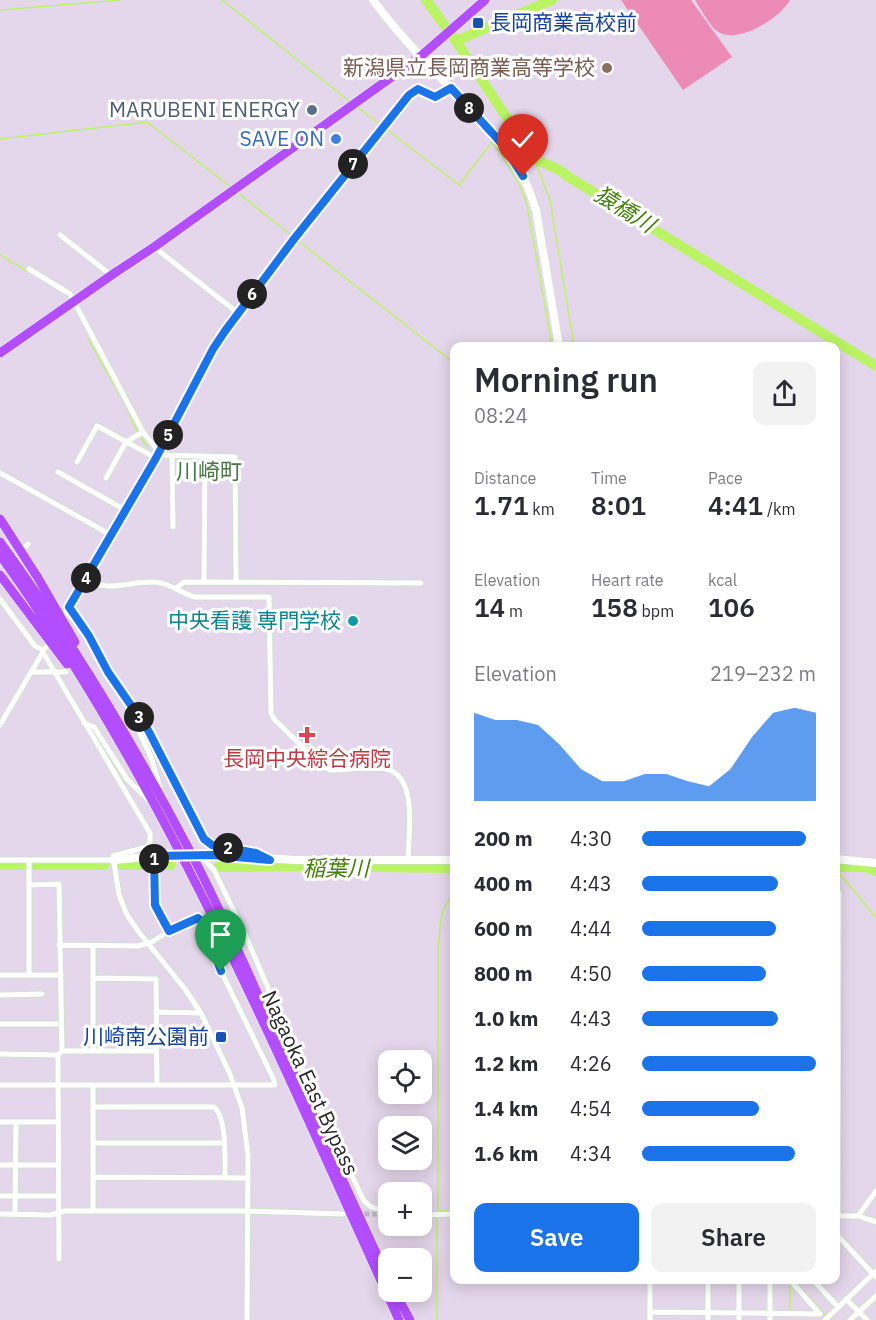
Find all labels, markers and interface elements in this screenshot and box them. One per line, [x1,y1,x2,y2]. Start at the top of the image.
place label: 長岡商業高校前 [490,8,637,36]
marker: 長岡商業高校前 [471,16,485,30]
place label: 新潟県立長岡商業高等学校 [343,53,595,81]
marker: 新潟県立長岡商業高等学校 [600,61,614,75]
pin: 8 [454,93,484,123]
place label: MARUBENI ENERGY [109,95,301,123]
text: 8 [464,98,474,118]
marker: MARUBENI ENERGY [305,103,319,117]
pin [497,114,548,176]
icon: check [506,123,539,156]
place label: SAVE ON [239,124,324,152]
marker: SAVE ON [329,132,343,146]
pin: 7 [338,149,368,179]
text: 7 [348,154,358,174]
water label: 猿橋川 [590,179,663,239]
pin: 6 [237,279,267,309]
text: 6 [247,284,257,304]
text: Morning run [474,358,658,401]
button: share [753,362,816,425]
text: 08:24 [474,402,528,429]
pin: 5 [153,420,183,450]
text: 5 [163,425,173,445]
district label: 川崎町 [176,456,242,485]
text: Distance [474,468,536,488]
text: Time [591,468,627,488]
text: Pace [708,468,743,488]
text: 1.71 [474,488,529,522]
text: 8:01 [591,488,646,522]
text: 4:41 [708,488,763,522]
text: km [529,499,555,519]
text: /km [763,499,795,519]
pin: 4 [71,563,101,593]
text: 4 [81,568,91,588]
text: Elevation [474,570,540,590]
text: Heart rate [591,570,664,590]
text: kcal [708,570,737,590]
text: 14 [474,590,505,624]
text: 158 [591,590,638,624]
text: 106 [708,590,755,624]
text: m [505,601,523,621]
text: bpm [638,601,674,621]
place label: 中央看護 専門学校 [168,606,341,634]
marker: 中央看護 専門学校 [346,614,360,628]
text: Elevation [474,660,557,687]
text: 219–232 m [710,660,816,687]
pin: 3 [124,702,154,732]
text: 3 [134,707,144,727]
marker: 長岡中央綜合病院 [298,726,316,744]
place label: 長岡中央綜合病院 [223,744,391,772]
text: 200 m [474,825,533,852]
text: 4:30 [570,825,612,852]
pin: 2 [213,833,243,863]
text: 2 [223,838,233,858]
pin: 1 [139,844,169,874]
text: 1 [149,849,159,869]
water label: 稲葉川 [303,853,371,882]
text: 400 m [474,870,533,897]
text: 4:43 [570,870,612,897]
pin [195,909,246,971]
text: 600 m [474,915,533,942]
text: 4:44 [570,915,612,942]
icon: arrive [204,918,237,951]
text: 800 m [474,960,533,987]
text: 4:50 [570,960,612,987]
street label: Nagaoka East Bypass [256,986,366,1179]
text: 1.0 km [474,1005,538,1032]
text: 4:43 [570,1005,612,1032]
place label: 川崎南公園前 [83,1022,209,1050]
marker: 川崎南公園前 [214,1030,228,1044]
map controls [378,1050,432,1302]
button: locate [378,1050,432,1104]
text: 1.2 km [474,1050,538,1077]
text: 4:26 [570,1050,612,1077]
text: 1.4 km [474,1095,538,1122]
text: 4:54 [570,1095,612,1122]
button: layers [378,1116,432,1170]
text: 1.6 km [474,1140,538,1167]
text: 4:34 [570,1140,612,1167]
button: + [378,1182,432,1236]
button: Save [474,1203,639,1272]
button: Share [651,1203,816,1272]
button: − [378,1248,432,1302]

